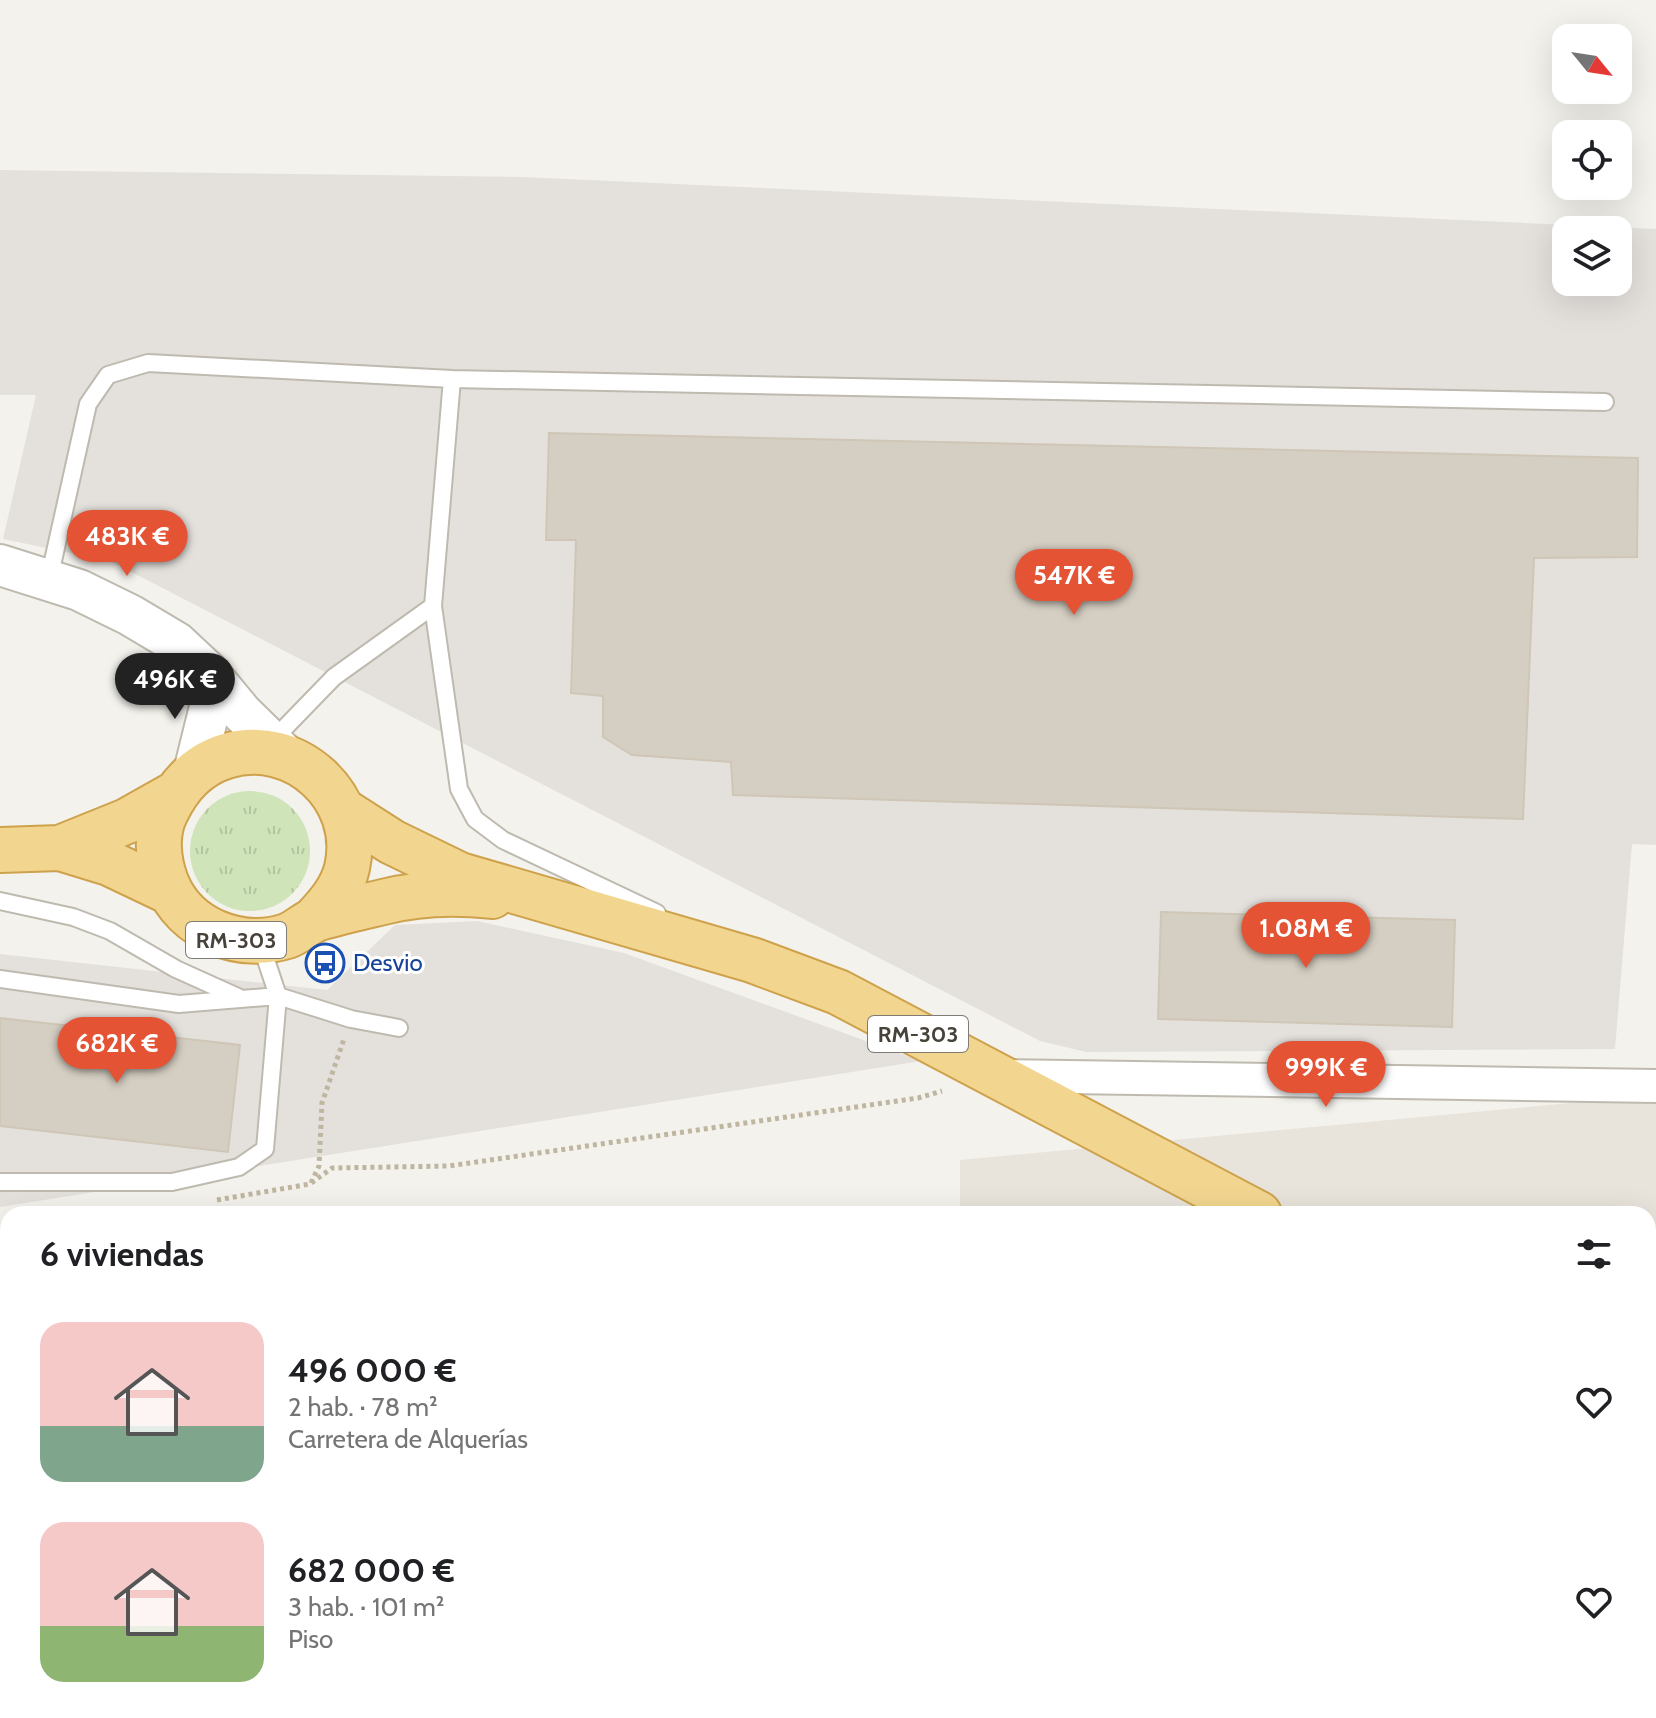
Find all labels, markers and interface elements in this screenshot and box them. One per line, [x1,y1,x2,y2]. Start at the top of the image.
north arrow [1552,24,1632,104]
map controls [1552,24,1632,296]
button: locate [1552,120,1632,200]
button: layers [1552,216,1632,296]
pin: 483K € [62,510,192,578]
text: 483K € [85,520,169,552]
pin: 547K € [1009,549,1139,617]
text: 547K € [1033,559,1115,591]
pin: 496K € [110,653,240,721]
text: 496K € [133,663,217,695]
pin: 1.08M € [1232,902,1380,970]
text: 1.08M € [1259,912,1353,944]
road number: RM-303 [186,922,286,958]
bus stop icon: Desvio [304,942,346,984]
place label: Desvio [353,948,423,977]
road number: RM-303 [868,1016,968,1052]
pin: 682K € [52,1017,182,1085]
text: 682K € [76,1027,158,1059]
pin: 999K € [1261,1041,1391,1109]
text: 999K € [1285,1051,1367,1083]
icon: filters [1572,1232,1616,1276]
text: 6 viviendas [40,1233,204,1275]
text: 496 000 € [288,1349,456,1391]
icon: home [104,1354,200,1450]
icon: heart [1572,1380,1616,1424]
text: 2 hab. · 78 m² [288,1391,438,1423]
text: Carretera de Alquerías [288,1423,528,1455]
text: 682 000 € [288,1549,455,1591]
icon: home [104,1554,200,1650]
icon: heart [1572,1580,1616,1624]
text: 3 hab. · 101 m² [288,1591,444,1623]
text: Piso [288,1623,333,1655]

